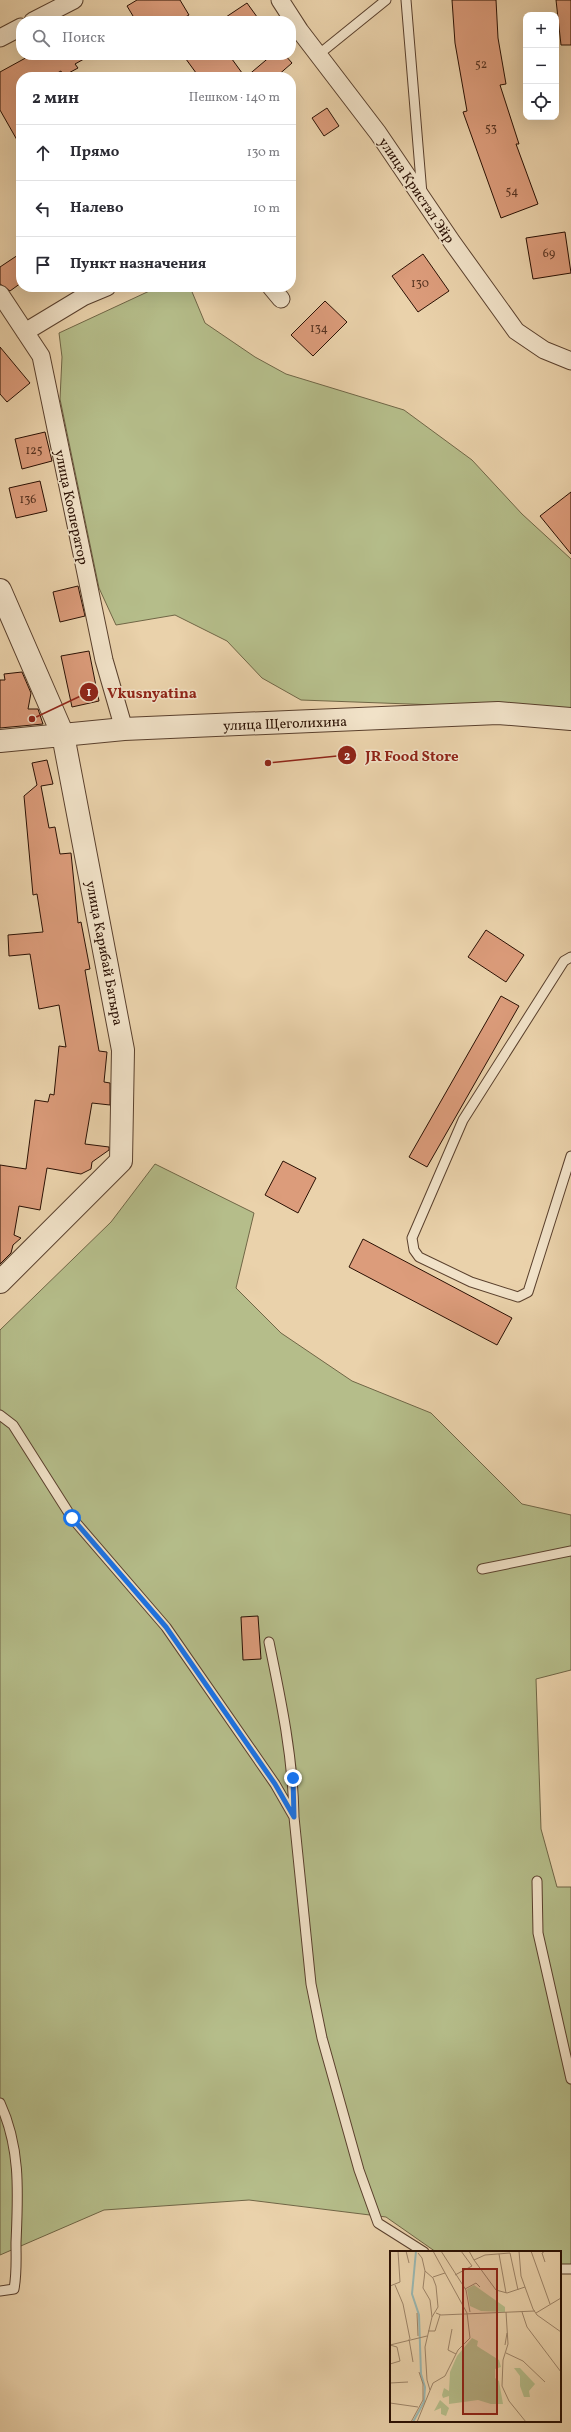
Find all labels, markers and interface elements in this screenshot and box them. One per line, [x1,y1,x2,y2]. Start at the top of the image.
map controls [523,12,559,120]
button: + [523,12,559,48]
search box [16,16,296,60]
icon: search [30,27,52,49]
text: Поиск [62,28,105,49]
button: − [523,48,559,84]
house number: 52 [475,57,487,73]
button: locate [523,84,559,120]
text: 2 мин [32,87,79,110]
text: Пешком · 140 m [189,89,280,107]
house number: 53 [485,121,497,137]
street label: улица Кристал Эйр [373,134,458,247]
icon: ahead [32,142,54,164]
text: Прямо [70,142,119,163]
text: 130 m [247,144,280,162]
house number: 54 [506,184,518,200]
icon: left [32,198,54,220]
text: Налево [70,198,124,219]
text: 10 m [253,200,280,218]
house number: 69 [543,246,555,262]
icon: arrive [32,254,54,276]
text: Пункт назначения [70,254,206,275]
house number: 130 [411,276,429,292]
house number: 134 [310,321,328,337]
house number: 125 [26,443,43,459]
street label: улица Кооператор [49,448,92,567]
house number: 136 [20,492,36,508]
callout: Vkusnyatina [79,679,205,706]
text: Vkusnyatina [107,684,197,705]
text: 1 [87,685,92,701]
street label: улица Щеголихина [223,713,347,736]
callout: JR Food Store [337,742,466,769]
text: JR Food Store [364,747,459,768]
text: 2 [344,749,350,765]
street label: улица Карибай Батыра [80,879,127,1027]
route start [63,1509,81,1527]
route end [284,1769,302,1787]
inset map [390,2251,561,2422]

